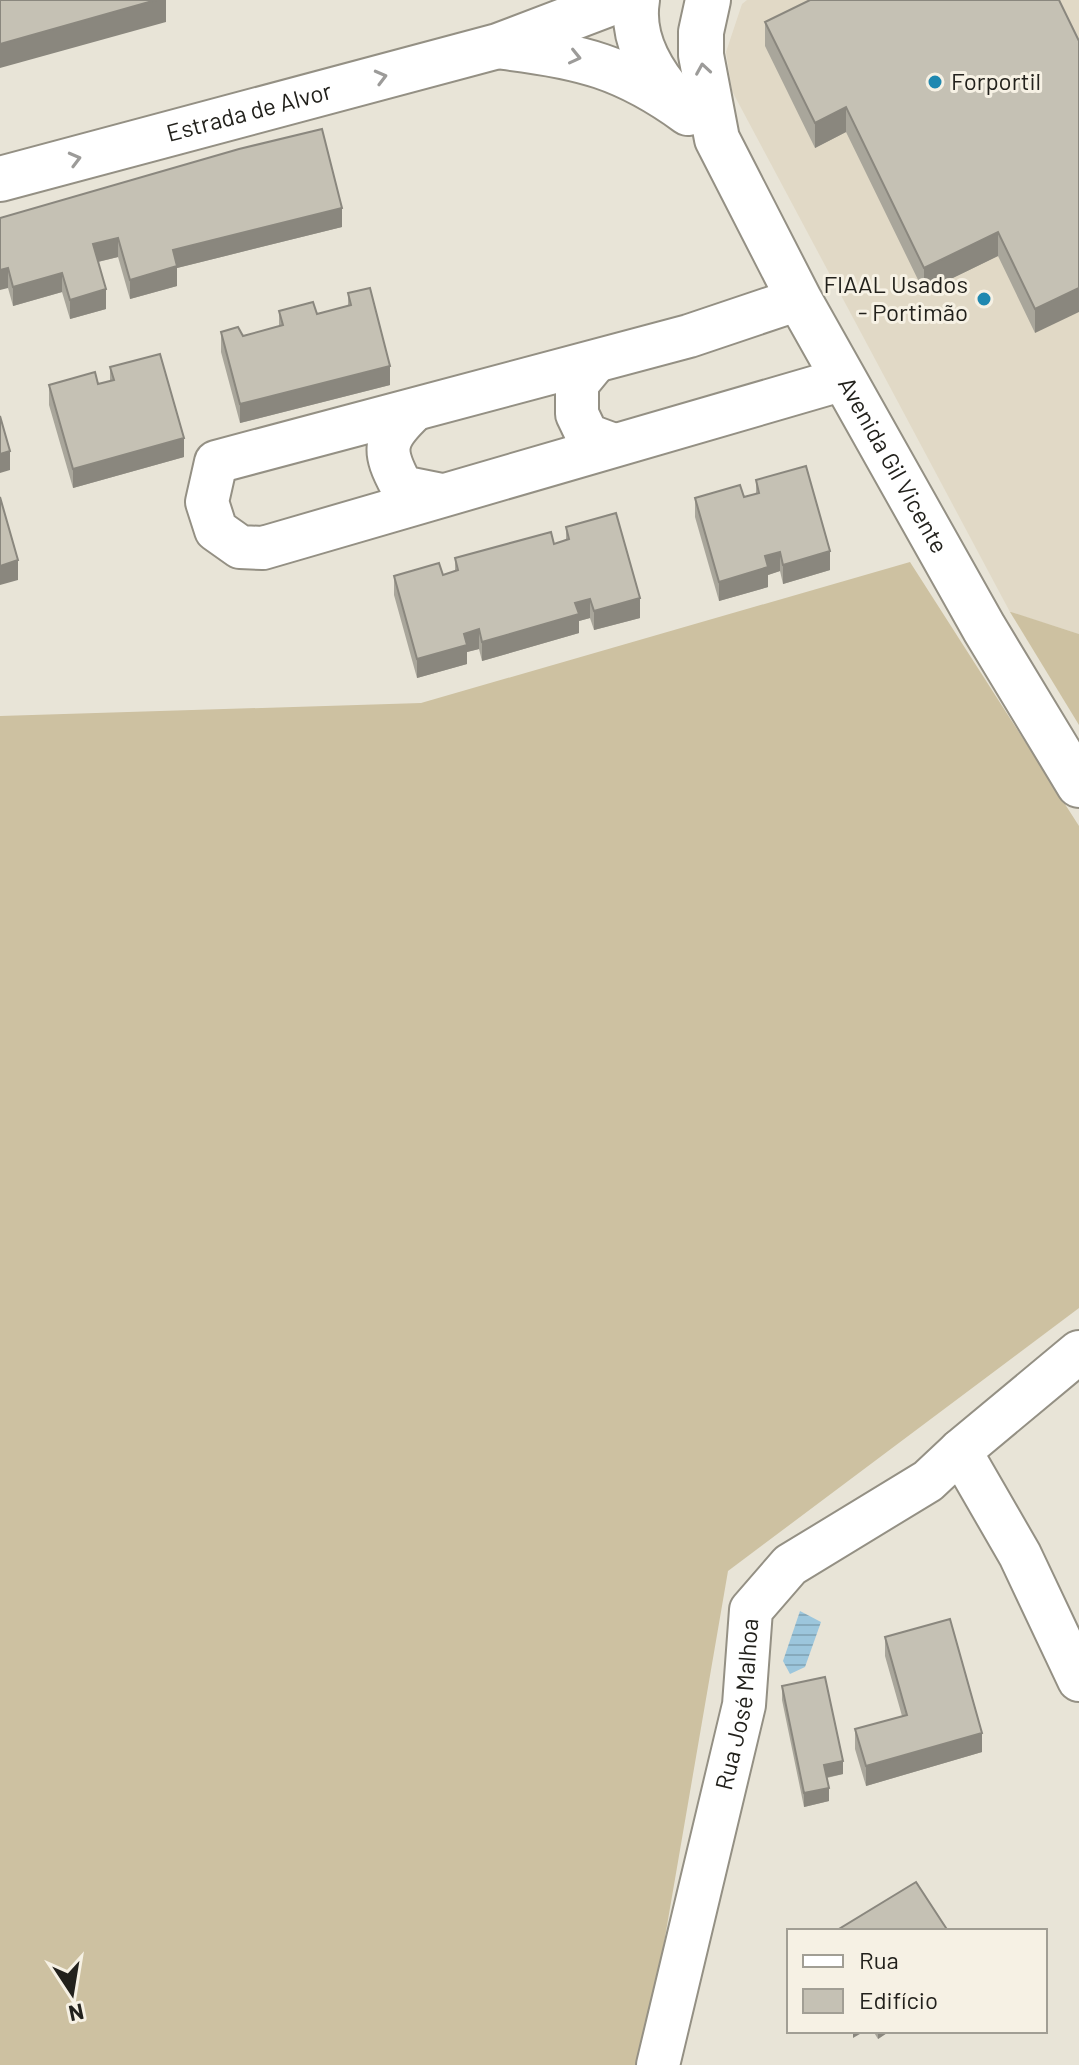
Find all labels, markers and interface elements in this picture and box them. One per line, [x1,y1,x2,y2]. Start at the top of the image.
one-way arrow [567,48,581,65]
one-way arrow [696,63,713,76]
place label: Forportil [951,66,1041,95]
one-way arrow [373,70,387,86]
marker: Forportil [926,73,944,91]
street label: Estrada de Alvor [163,75,335,147]
one-way arrow [68,151,82,168]
place label: FIAAL Usados - Portimão [823,269,968,326]
marker: FIAAL Usados - Portimão [975,290,993,308]
street label: Avenida Gil Vicente [833,371,955,558]
street label: Rua José Malhoa [708,1617,763,1793]
legend [787,1929,1047,2033]
text: Rua [859,1945,899,1974]
north arrow [32,1953,112,2033]
text: Edifício [859,1985,938,2014]
text: N [67,1999,86,2028]

